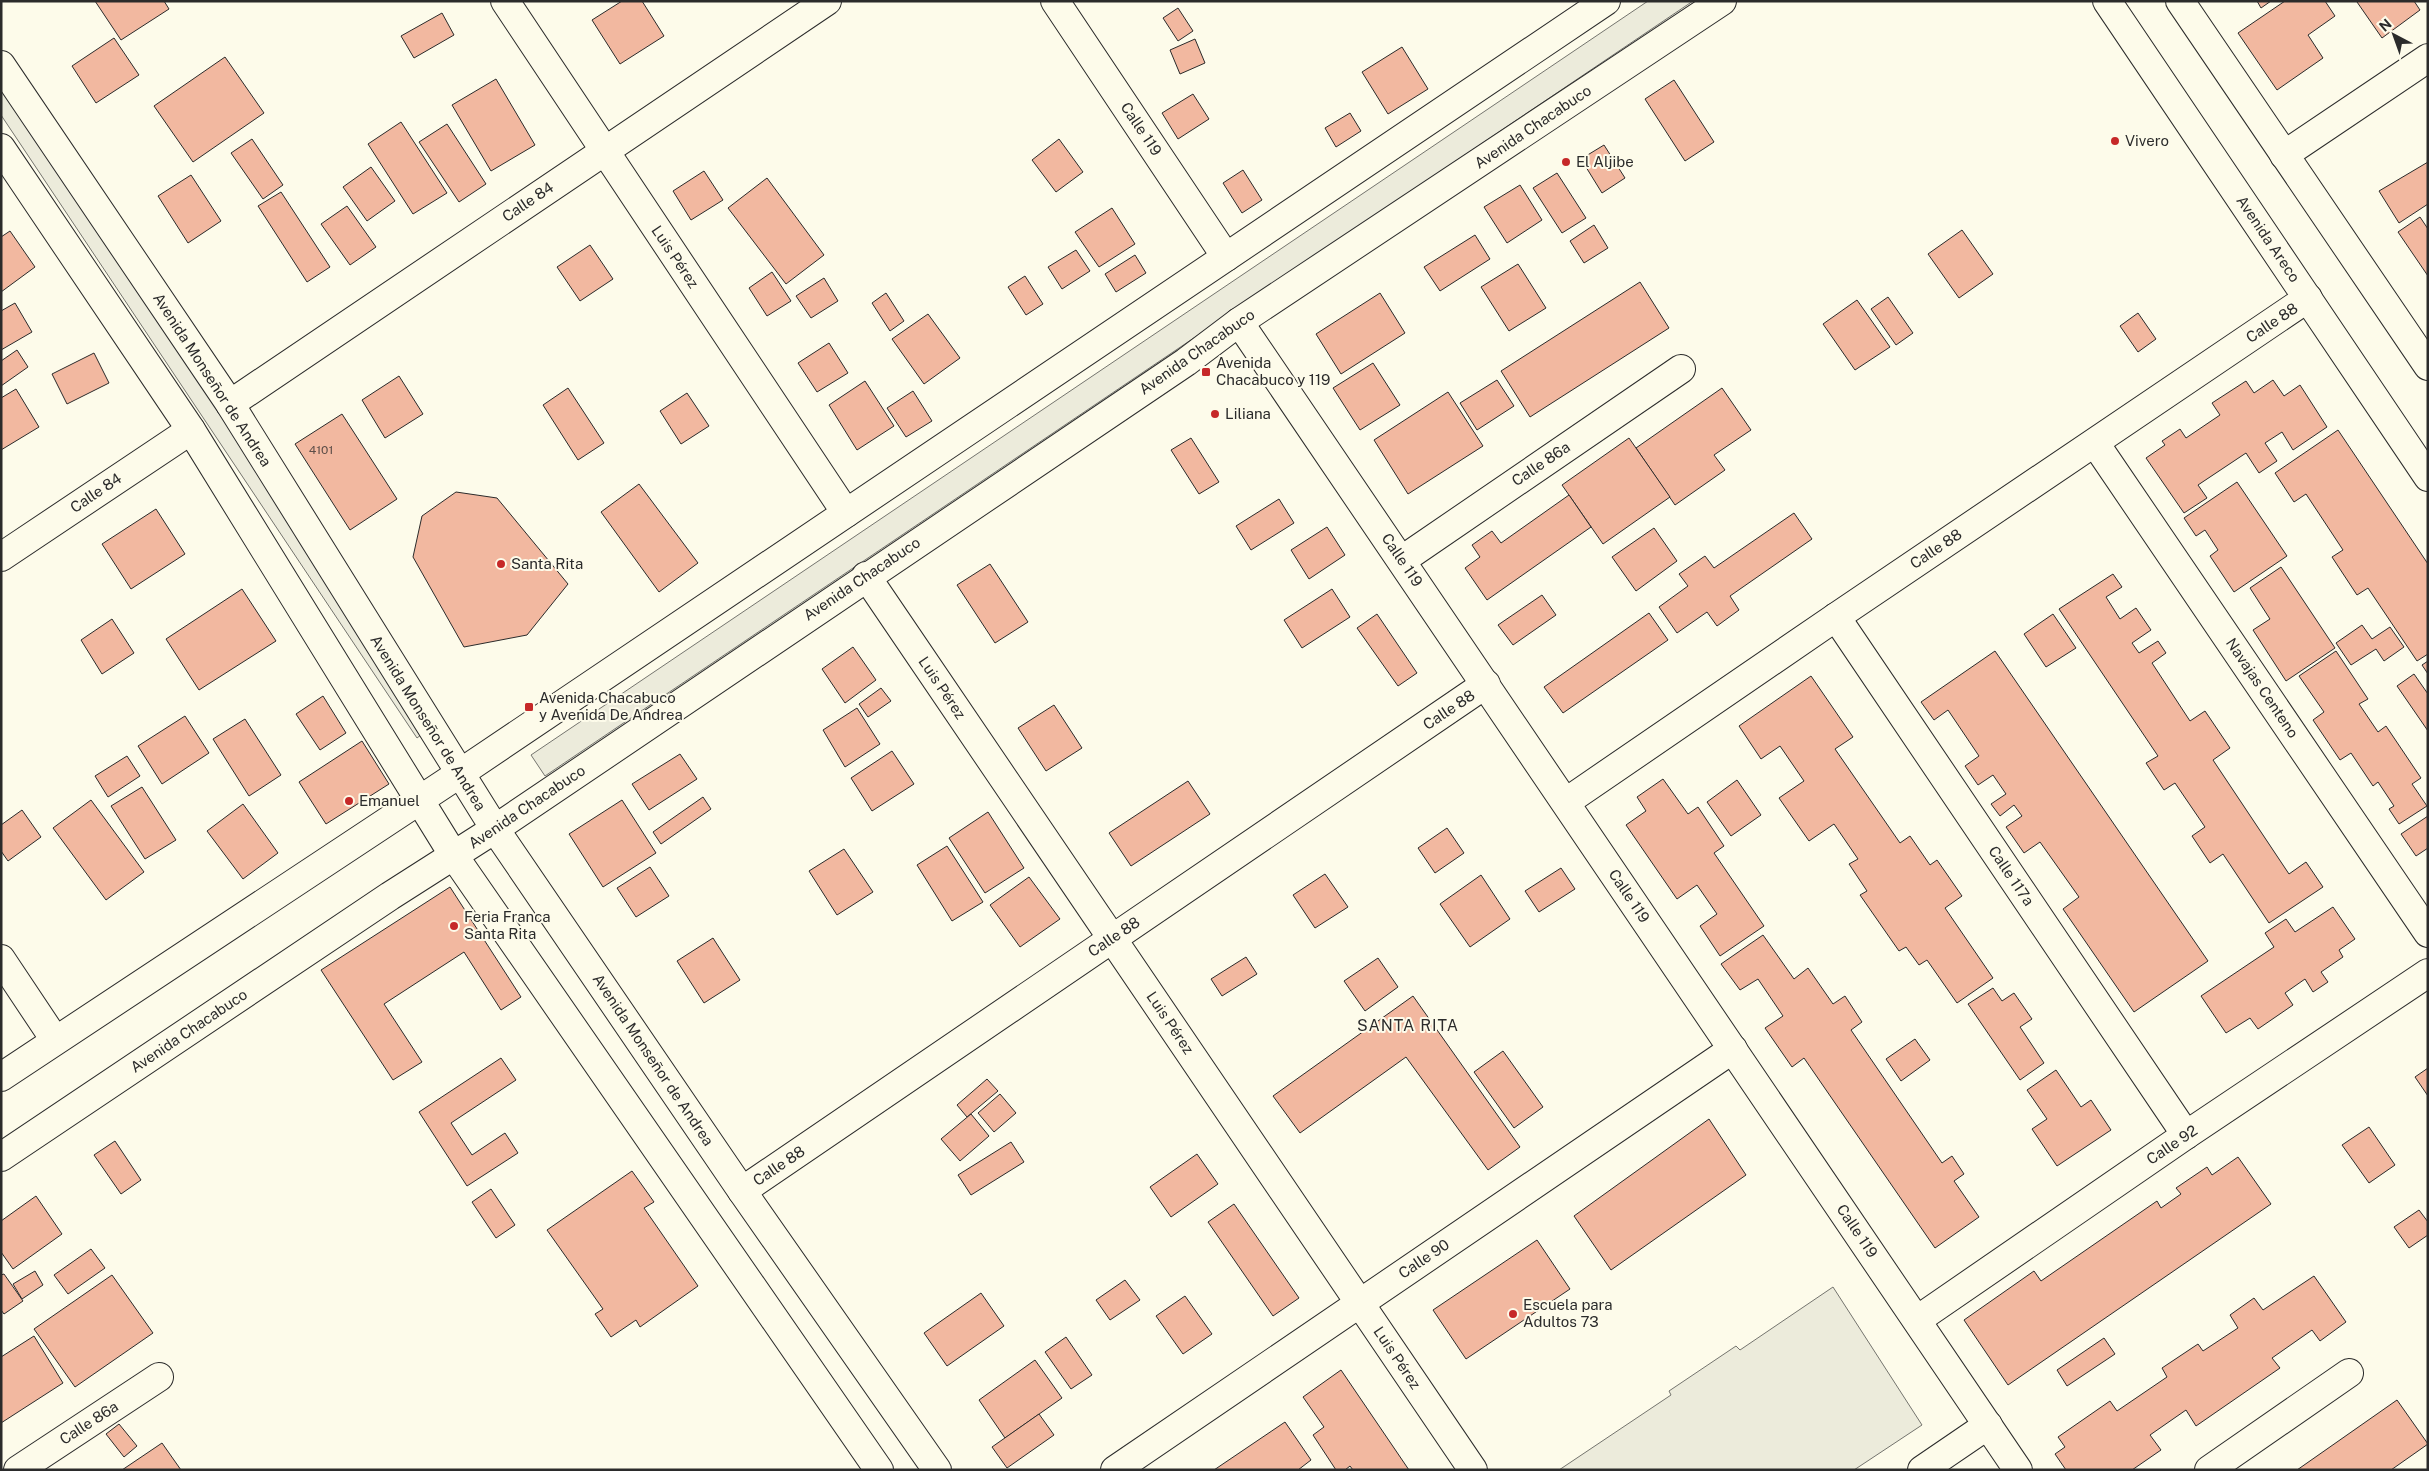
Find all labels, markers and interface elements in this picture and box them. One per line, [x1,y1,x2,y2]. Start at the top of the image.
north arrow [2369,10,2419,60]
text: N [2376,16,2395,35]
street label: Avenida Chacabuco [1471,81,1594,172]
street label: Calle 119 [1117,99,1165,159]
place label: Vivero [2125,132,2169,149]
marker: Vivero [2109,135,2121,147]
place label: El Aljibe [1576,153,1634,170]
marker: El Aljibe [1560,156,1572,168]
street label: Calle 84 [499,178,557,225]
street label: Avenida Areco [2233,192,2304,285]
street label: Luis Pérez [648,222,702,291]
street label: Avenida Monseñor de Andrea [150,290,275,470]
street label: Calle 88 [2243,299,2301,346]
street label: Avenida Chacabuco [1136,305,1258,398]
place label: Avenida Chacabuco y 119 [1216,354,1330,388]
marker: Avenida Chacabuco y 119 [1200,366,1212,378]
place label: Liliana [1225,405,1271,422]
marker: Liliana [1209,408,1221,420]
street label: Calle 86a [1508,438,1573,489]
house number: 4101 [309,443,333,457]
street label: Calle 84 [67,469,125,516]
street label: Calle 88 [1907,525,1965,572]
street label: Calle 119 [1378,530,1426,590]
street label: Avenida Chacabuco [800,533,923,624]
place label: Santa Rita [511,555,583,572]
marker: Santa Rita [495,558,507,570]
street label: Avenida Monseñor de Andrea [367,632,490,814]
street label: Navajas Centeno [2223,635,2302,741]
street label: Luis Pérez [915,653,969,722]
street label: Calle 88 [1420,686,1478,733]
place label: Avenida Chacabuco y Avenida De Andrea [539,689,683,723]
marker: Avenida Chacabuco y Avenida De Andrea [523,701,535,713]
street label: Avenida Chacabuco [465,761,588,852]
place label: Emanuel [359,792,420,809]
marker: Emanuel [343,795,355,807]
street label: Calle 117a [1985,843,2038,909]
street label: Calle 119 [1605,866,1653,926]
place label: Feria Franca Santa Rita [464,908,551,942]
street label: Calle 88 [1085,913,1143,960]
marker: Feria Franca Santa Rita [448,920,460,932]
street label: Avenida Monseñor de Andrea [589,971,717,1149]
street label: Avenida Chacabuco [127,985,250,1076]
street label: Luis Pérez [1143,988,1197,1057]
district label: SANTA RITA [1357,1016,1459,1035]
street label: Calle 92 [2143,1121,2200,1168]
street label: Calle 88 [750,1142,808,1189]
street label: Calle 119 [1833,1201,1881,1261]
street label: Calle 90 [1395,1235,1452,1282]
place label: Escuela para Adultos 73 [1523,1296,1613,1330]
marker: Escuela para Adultos 73 [1507,1308,1519,1320]
street label: Luis Pérez [1370,1323,1424,1392]
street label: Calle 86a [56,1397,121,1448]

